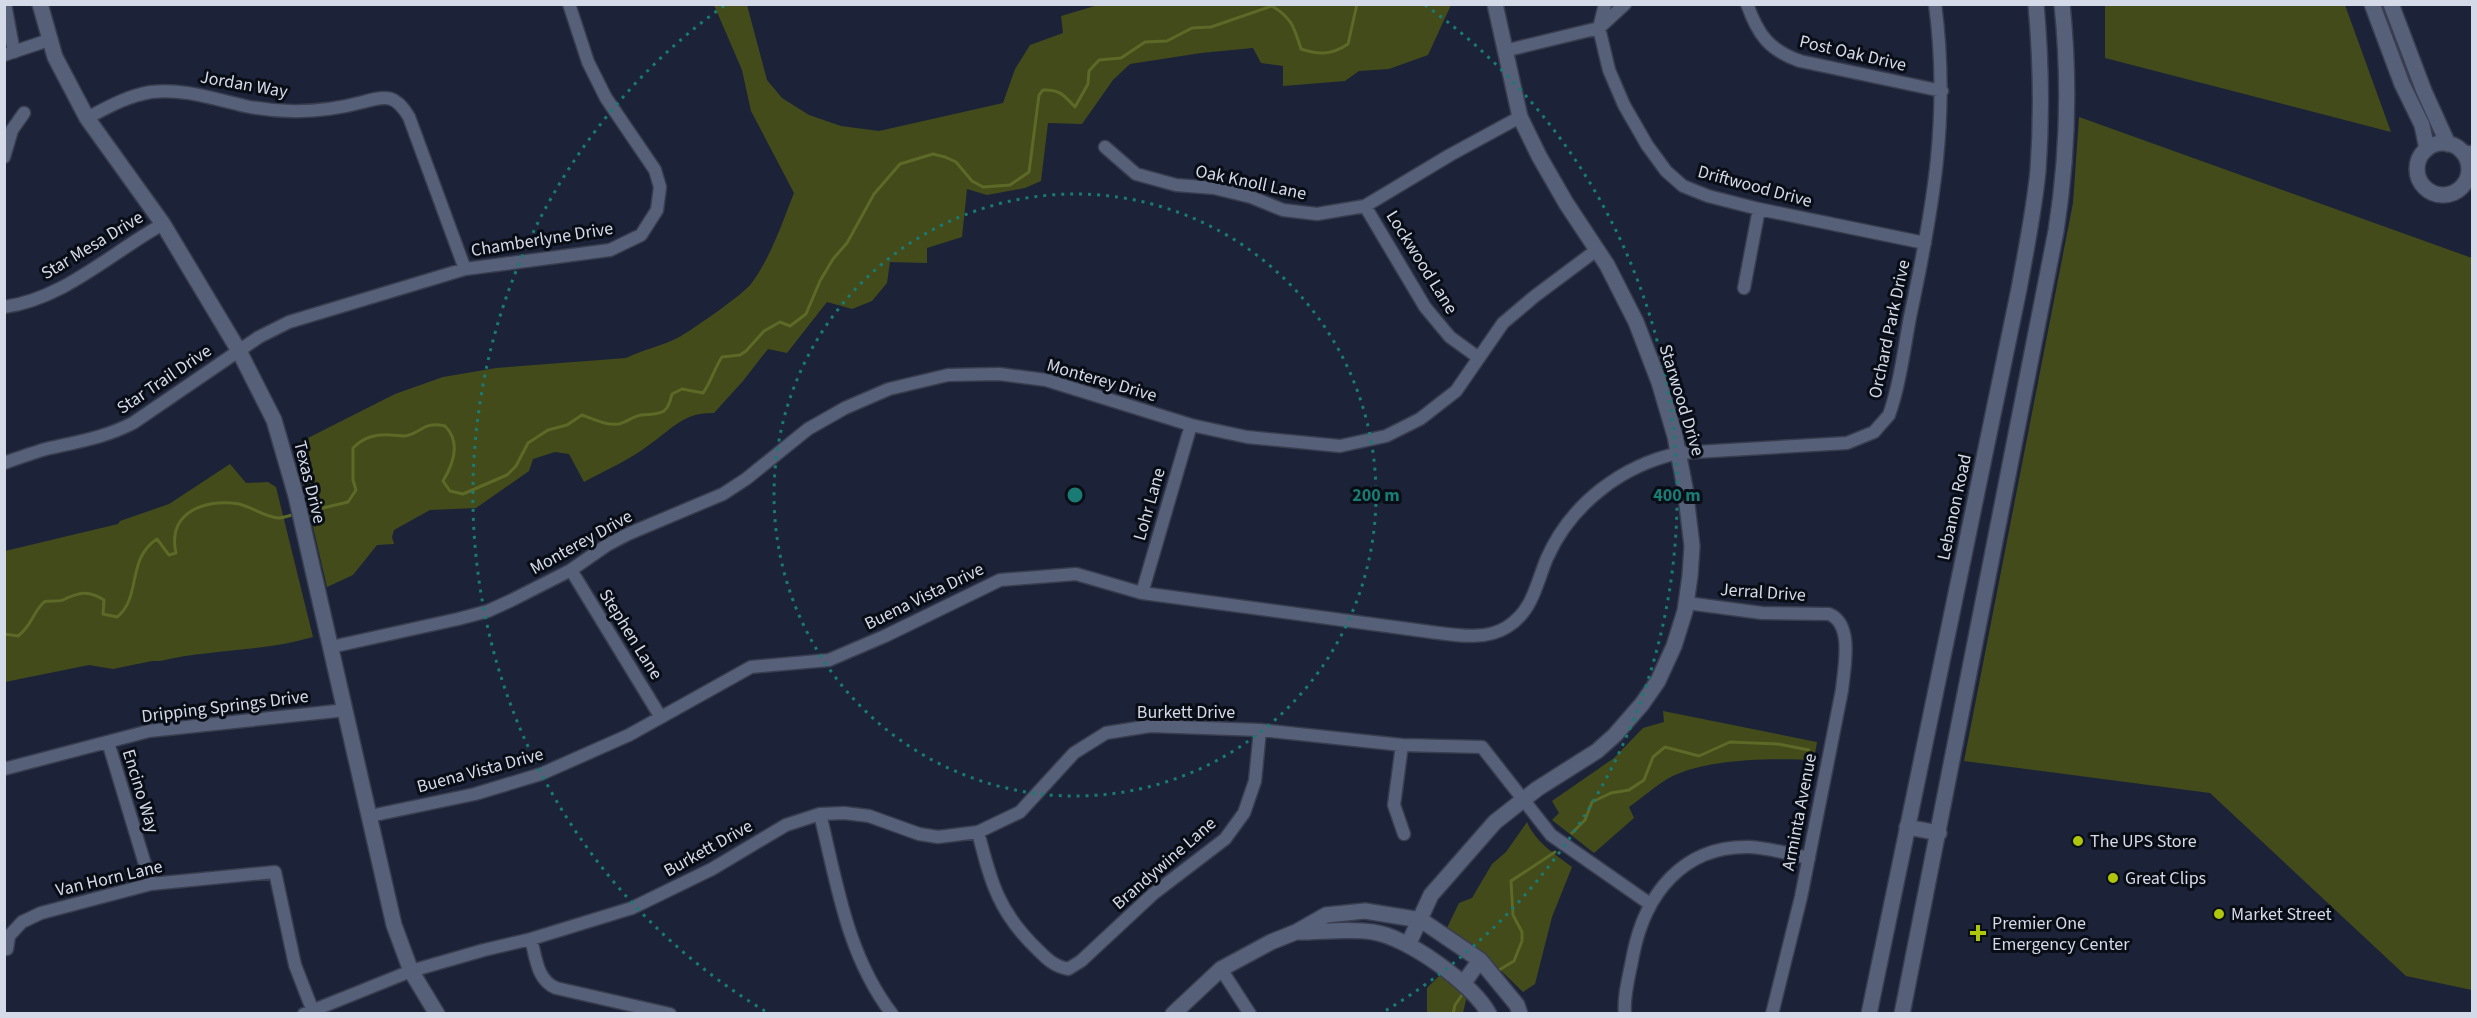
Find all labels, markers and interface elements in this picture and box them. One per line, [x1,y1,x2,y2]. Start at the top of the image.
street label: Post Oak Drive [1797,29,1909,78]
street label: Jordan Way [198,65,290,105]
street label: Oak Knoll Lane [1193,159,1309,206]
street label: Driftwood Drive [1695,159,1815,214]
street label: Star Mesa Drive [37,205,148,286]
street label: Lockwood Lane [1380,206,1463,319]
street label: Chamberlyne Drive [469,216,615,263]
street label: Orchard Park Drive [1863,257,1916,401]
street label: Star Trail Drive [112,338,217,420]
street label: Starwood Drive [1653,341,1710,459]
street label: Monterey Drive [1044,353,1160,408]
street label: Texas Drive [287,438,332,526]
street label: Lebanon Road [1931,452,1978,562]
street label: Lohr Lane [1127,465,1172,543]
text: 200 m [1352,483,1400,508]
text: 400 m [1653,483,1701,508]
centre of rings [1065,485,1085,505]
street label: Monterey Drive [526,504,637,581]
street label: Buena Vista Drive [860,557,988,636]
street label: Jerral Drive [1719,577,1807,608]
street label: Stephen Lane [593,584,668,684]
street label: Dripping Springs Drive [140,684,310,729]
street label: Burkett Drive [1137,700,1235,725]
street label: Buena Vista Drive [414,742,546,799]
street label: Encino Way [116,746,165,837]
street label: Arminta Avenue [1776,751,1823,873]
street label: Brandywine Lane [1107,811,1222,915]
street label: Burkett Drive [659,814,757,883]
place label: The UPS Store [2090,829,2197,854]
marker: The UPS Store [2071,834,2085,848]
street label: Van Horn Lane [53,854,165,903]
place label: Great Clips [2125,866,2206,891]
marker: Great Clips [2106,871,2120,885]
place label: Market Street [2231,902,2332,927]
marker: Market Street [2212,907,2226,921]
place label: Premier One Emergency Center [1992,911,2130,957]
marker: Premier One Emergency Center [1969,924,1987,942]

